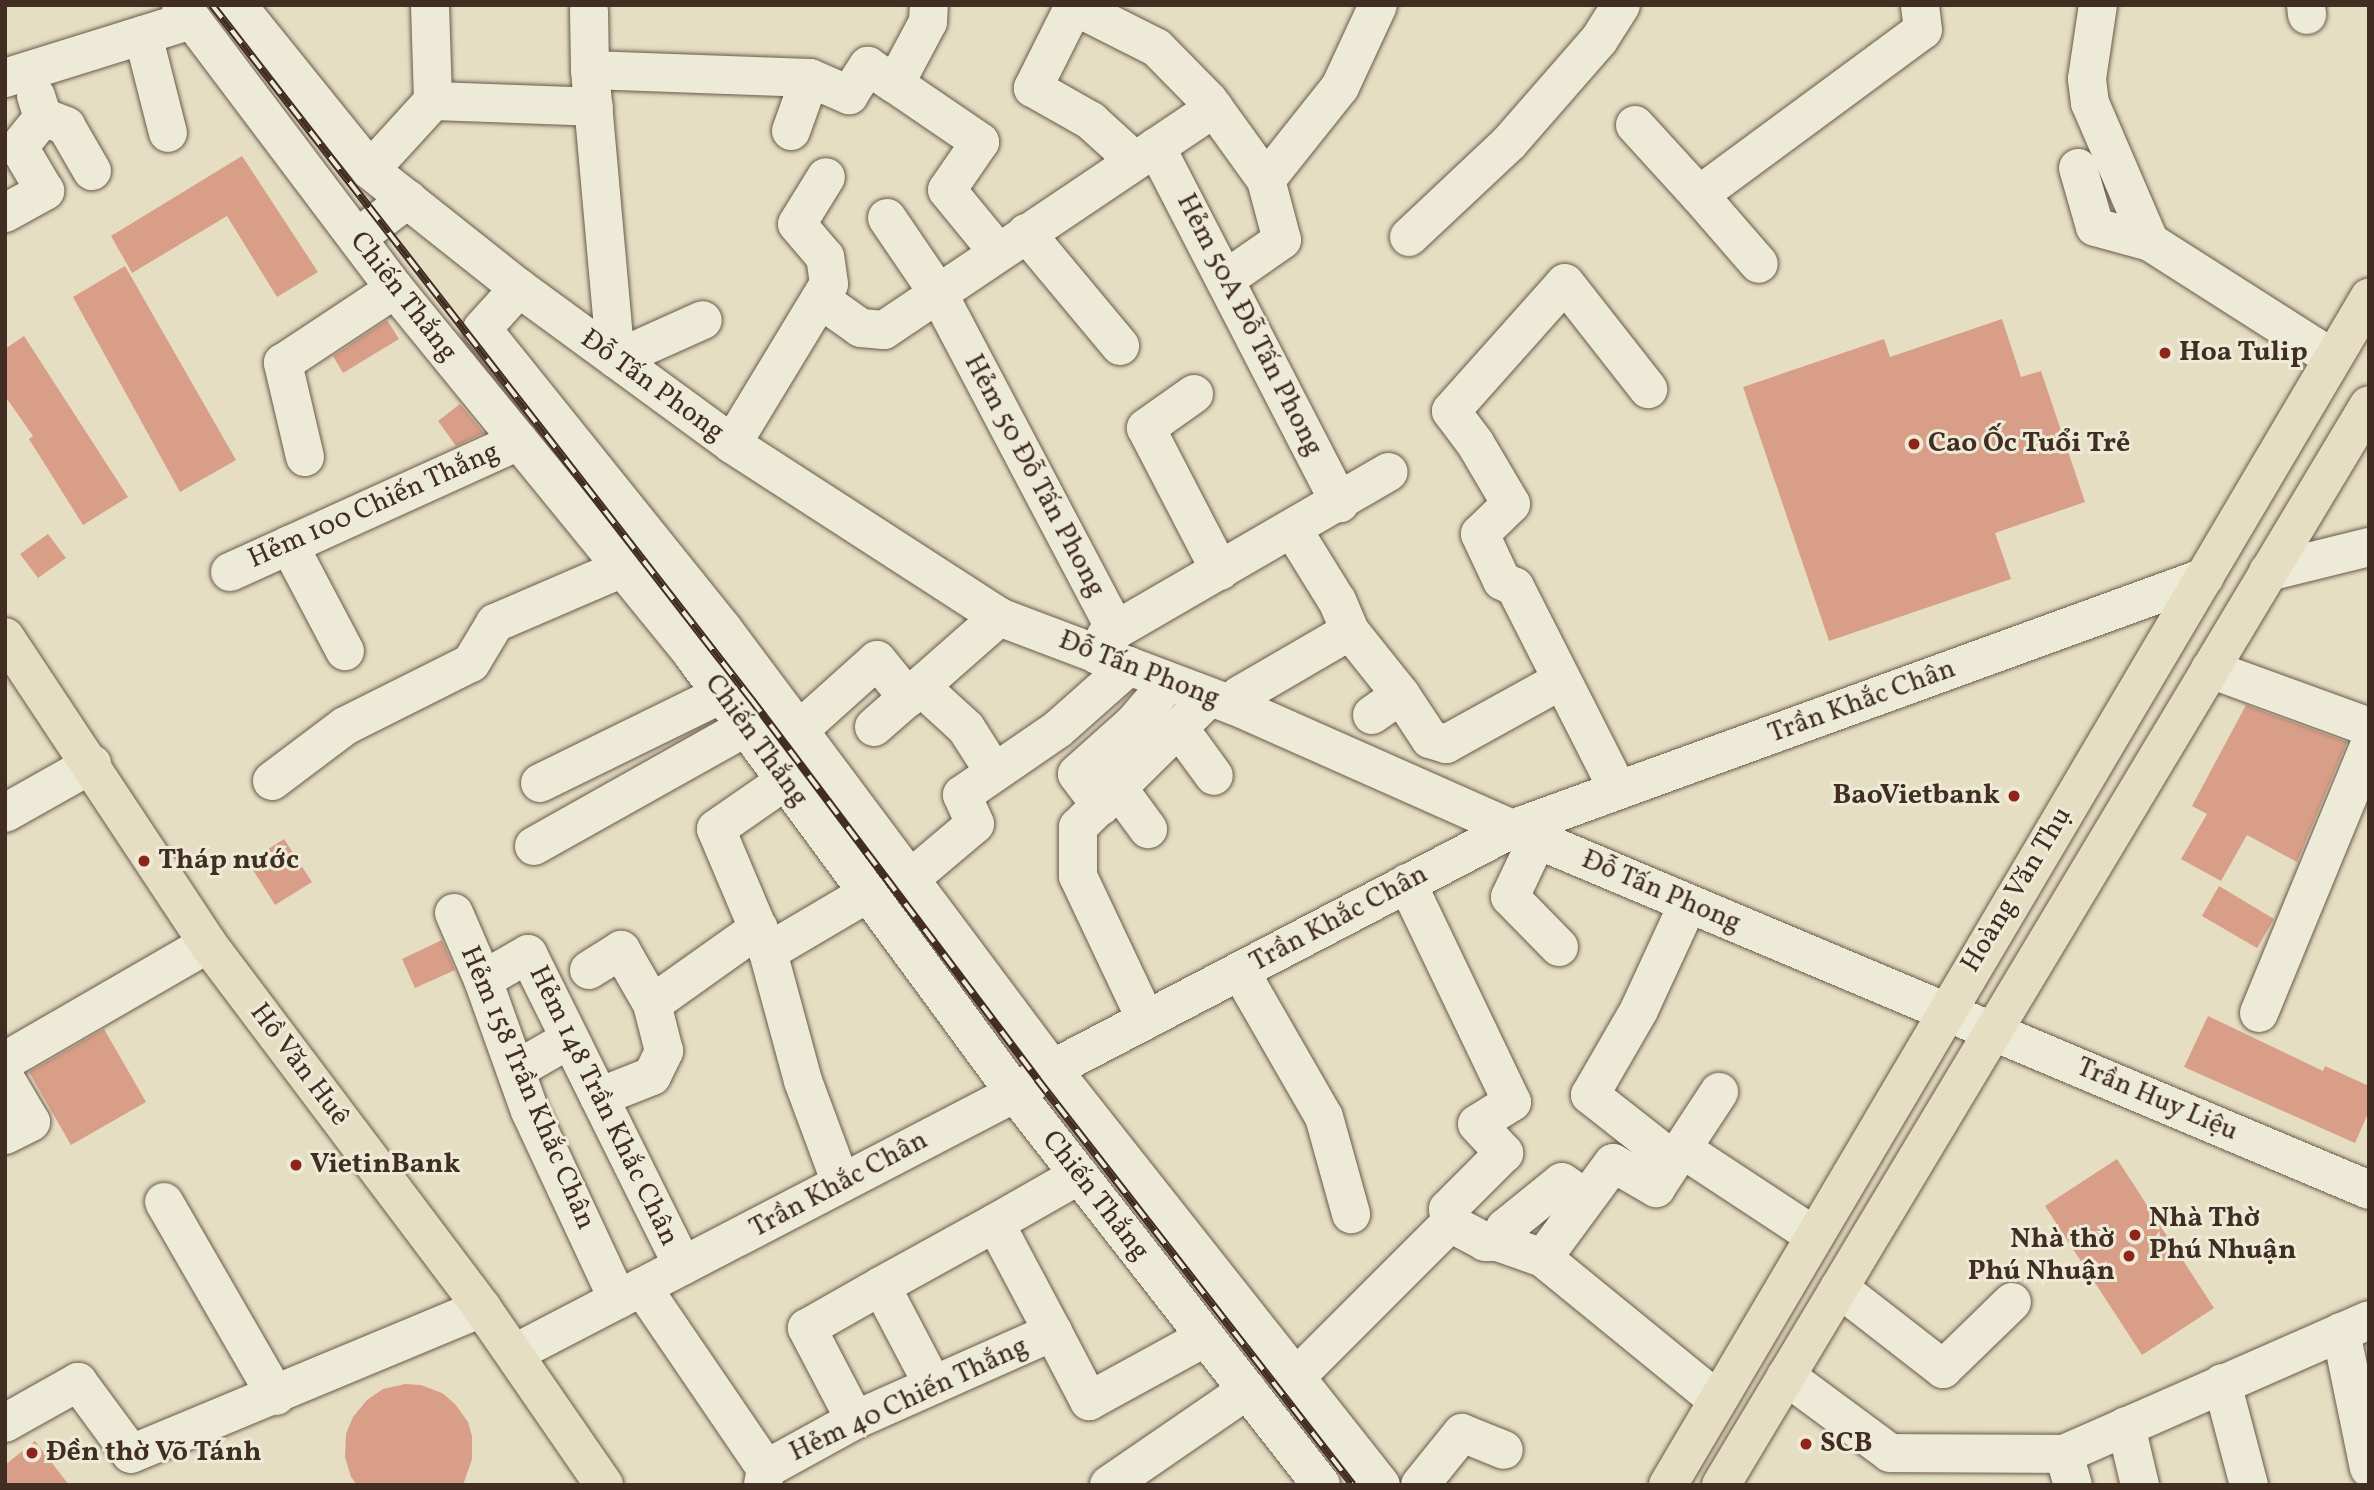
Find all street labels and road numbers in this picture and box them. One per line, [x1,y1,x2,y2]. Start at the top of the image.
street label: Hẻm 50A Đỗ Tấn Phong [1168,188,1330,462]
street label: Chiến Thắng [342,225,464,369]
street label: Đỗ Tấn Phong [573,322,731,450]
street label: Hẻm 50 Đỗ Tấn Phong [956,349,1112,603]
street label: Hẻm 100 Chiến Thắng [243,435,505,577]
street label: Đỗ Tấn Phong [1053,624,1225,716]
street label: Trần Khắc Chân [1764,653,1960,751]
street label: Chiến Thắng [696,668,816,814]
street label: Hoàng Văn Thụ [1954,800,2080,980]
street label: Đỗ Tấn Phong [1576,843,1746,941]
street label: Trần Khắc Chân [1244,858,1434,980]
street label: Hẻm 158 Trần Khắc Chân [452,941,602,1235]
street label: Hẻm 148 Trần Khắc Chân [520,960,686,1252]
street label: Hồ Văn Huê [242,997,356,1133]
street label: Trần Huy Liệu [2071,1051,2243,1149]
street label: Trần Khắc Chân [744,1124,934,1246]
street label: Chiến Thắng [1034,1124,1156,1268]
street label: Hẻm 40 Chiến Thắng [784,1330,1034,1470]

